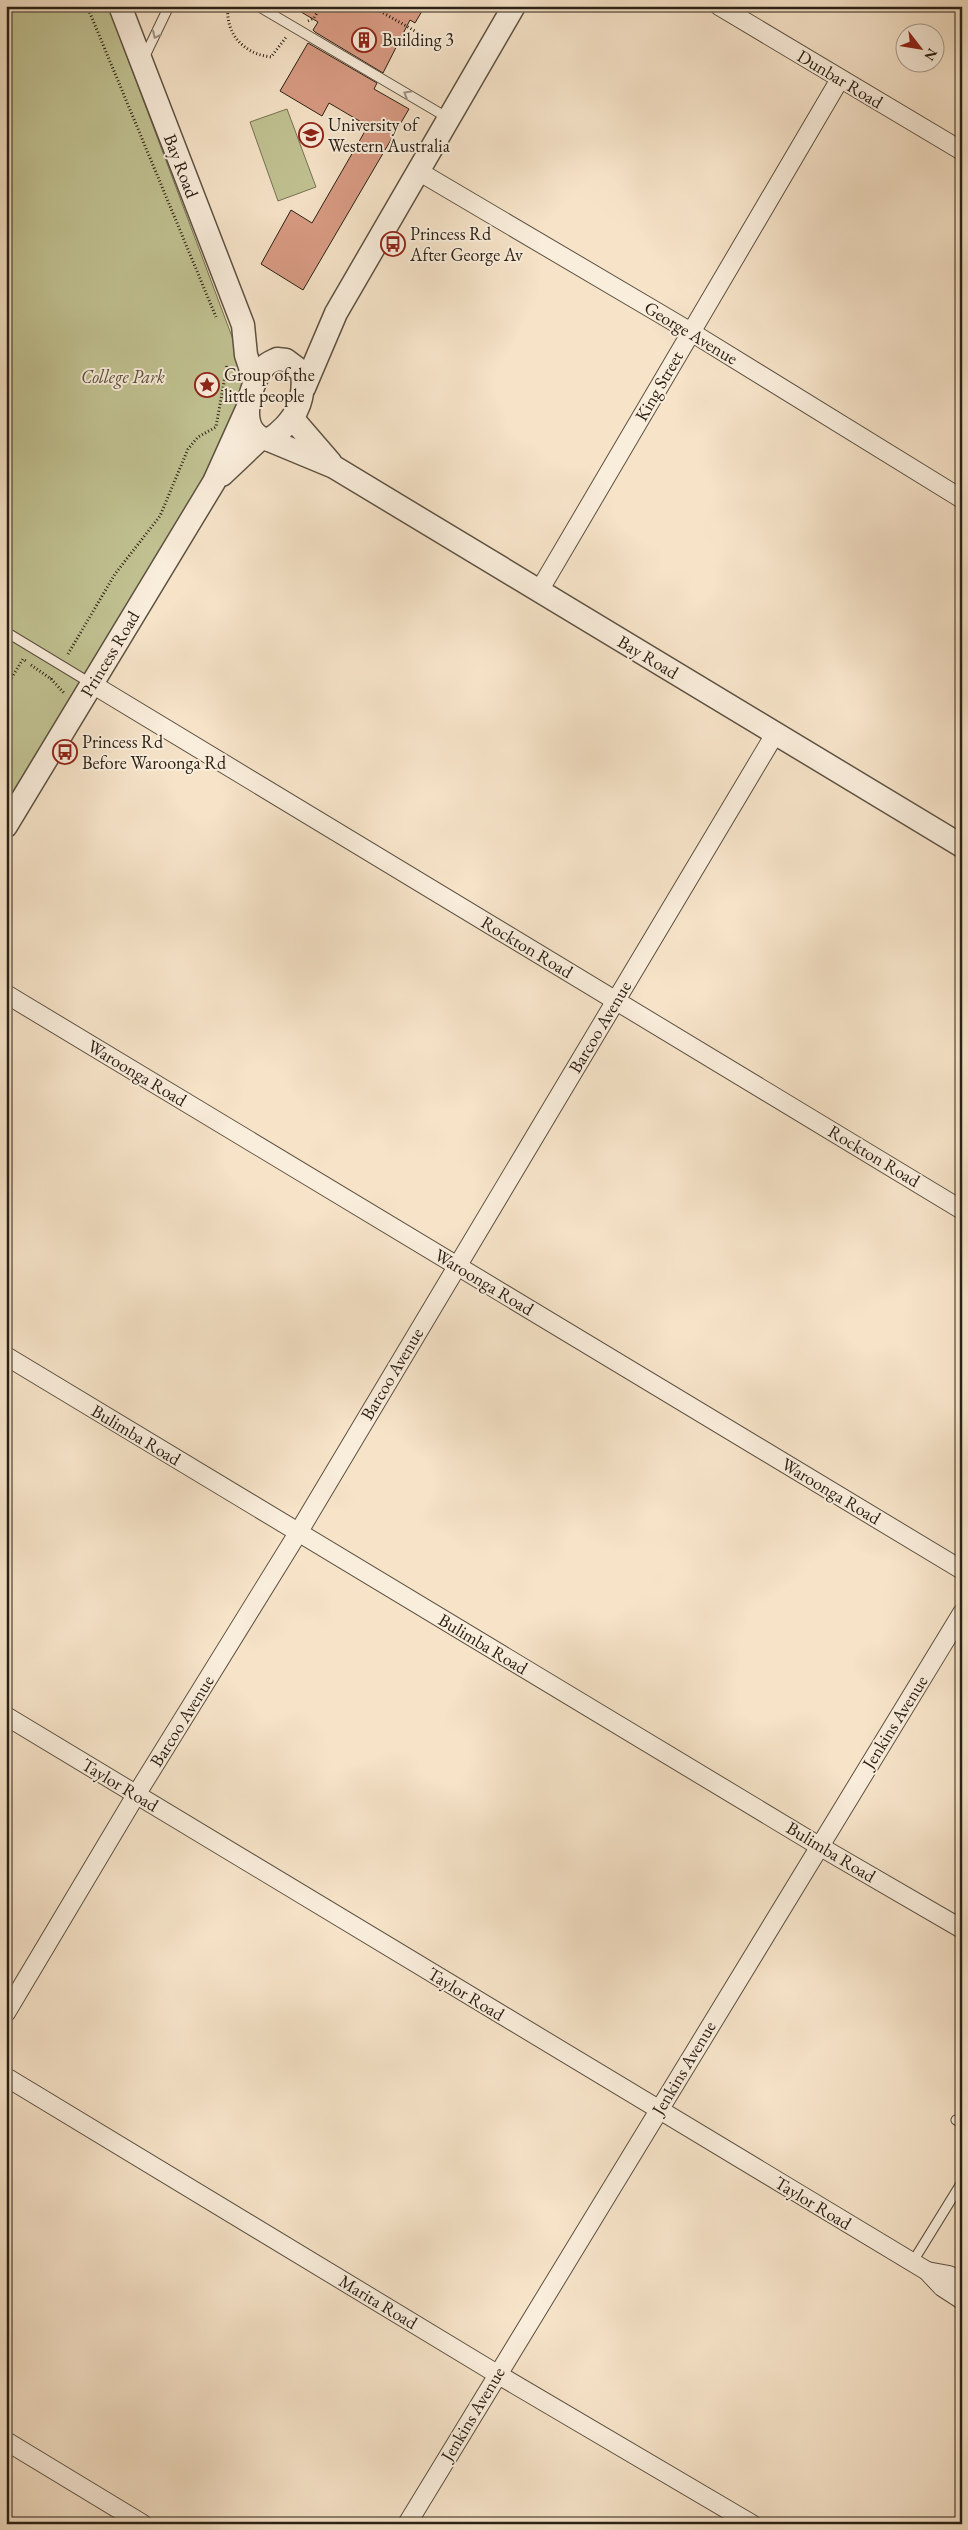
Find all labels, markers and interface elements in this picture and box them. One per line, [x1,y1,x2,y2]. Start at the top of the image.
north arrow [896,22,946,72]
building icon: Building 3 [351,27,377,53]
place label: Building 3 [382,28,454,51]
one-way arrow [152,30,162,39]
street label: Dunbar Road [793,44,888,114]
text: N [920,45,942,65]
one-way arrow [403,90,412,100]
place label: University of Western Australia [328,113,451,157]
school or university icon: University of Western Australia [298,122,324,148]
street label: Bay Road [159,131,204,202]
place label: Princess Rd After George Av [409,222,523,266]
bus stop icon: Princess Rd After George Av [380,231,406,257]
street label: George Avenue [640,296,742,369]
street label: King Street [629,346,688,425]
place label: Group of the little people [224,363,315,407]
park label: College Park [81,365,165,389]
place icon: Group of the little people [194,372,220,398]
street label: Princess Road [75,606,145,701]
street label: Bay Road [614,630,684,684]
place label: Princess Rd Before Waroonga Rd [82,730,227,774]
bus stop icon: Princess Rd Before Waroonga Rd [52,739,78,765]
street label: Rockton Road [477,910,578,983]
street label: Barcoo Avenue [563,976,636,1077]
street label: Waroonga Road [84,1034,192,1112]
street label: Rockton Road [824,1119,925,1192]
street label: Waroonga Road [431,1243,539,1321]
street label: Barcoo Avenue [355,1323,428,1424]
street label: Bulimba Road [87,1399,186,1471]
street label: Waroonga Road [778,1452,886,1530]
street label: Bulimba Road [434,1608,533,1680]
street label: Barcoo Avenue [144,1671,219,1771]
street label: Jenkins Avenue [856,1671,932,1775]
street label: Taylor Road [78,1753,164,1817]
street label: Bulimba Road [782,1816,881,1888]
street label: Taylor Road [424,1962,510,2026]
street label: Jenkins Avenue [645,2016,721,2121]
street label: Taylor Road [771,2171,857,2235]
street label: Marita Road [335,2269,422,2334]
street label: Jenkins Avenue [434,2362,510,2467]

